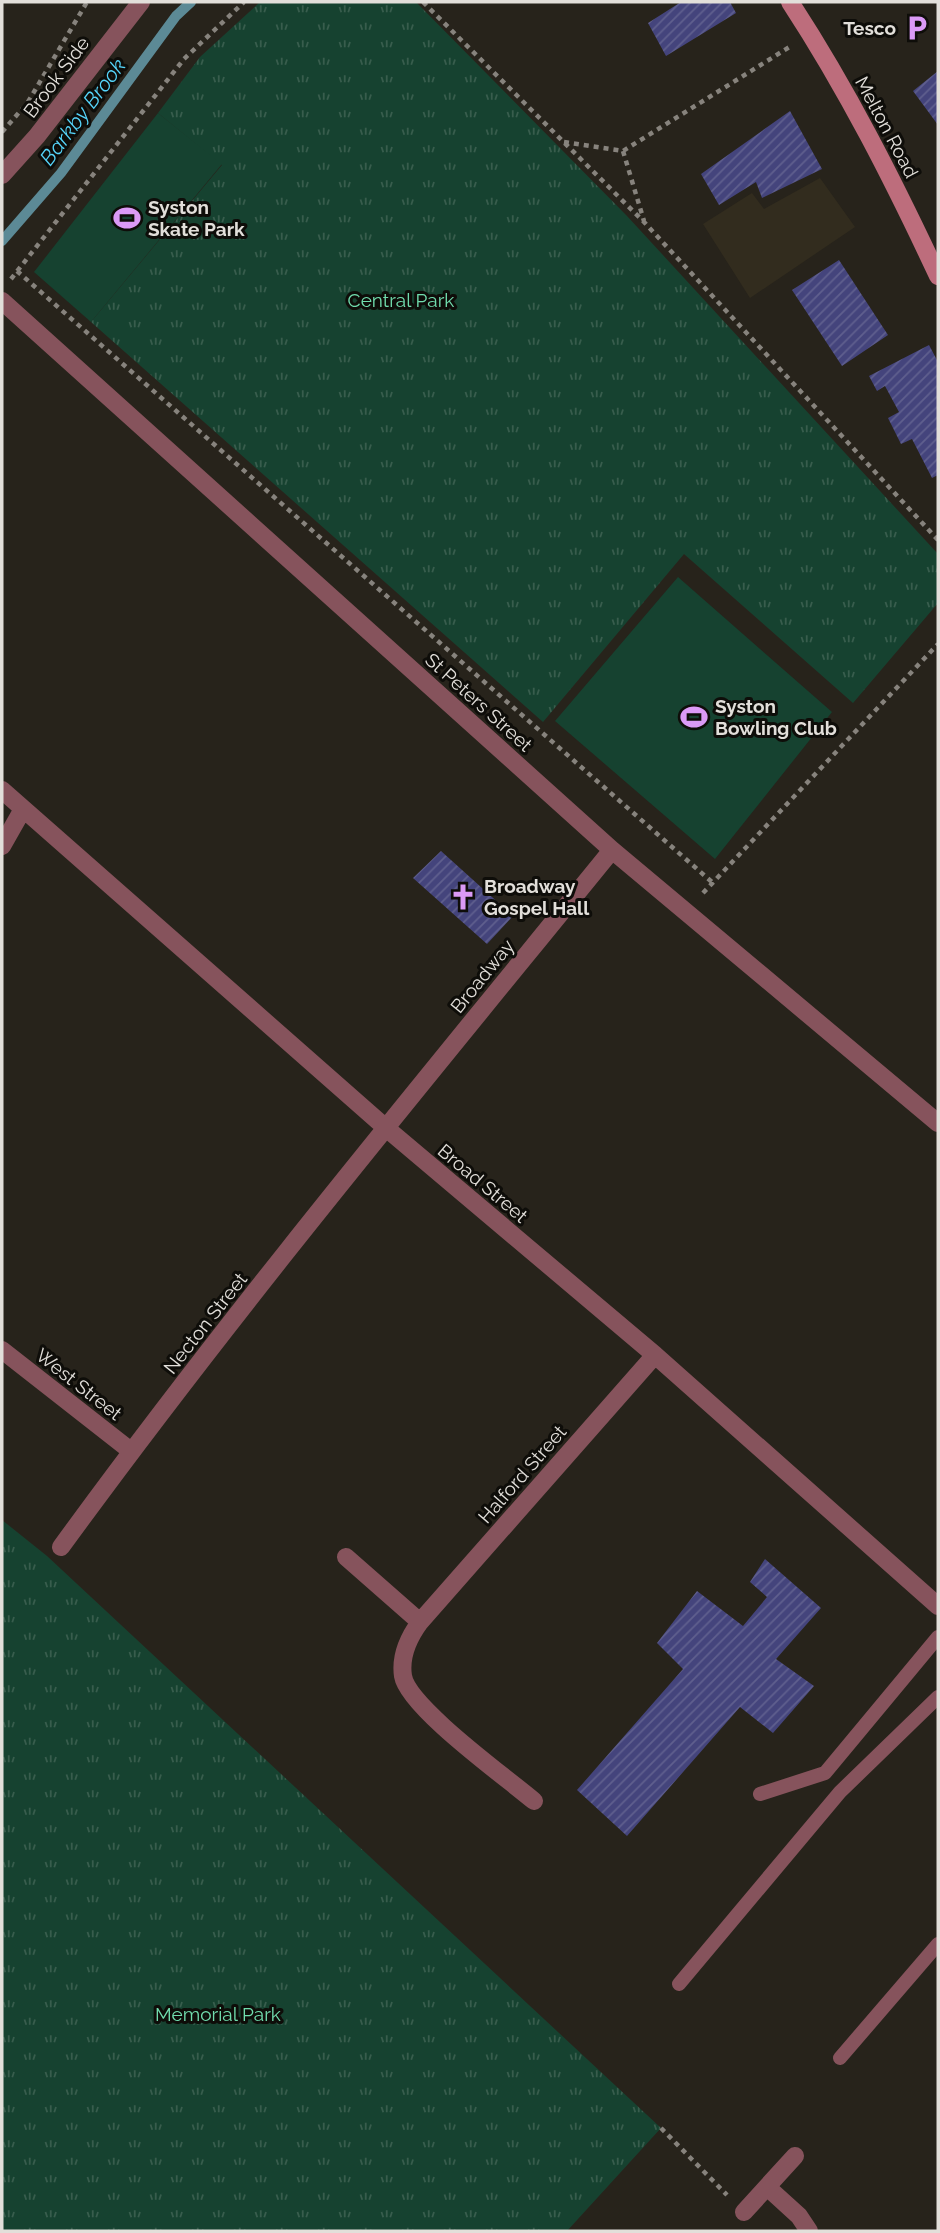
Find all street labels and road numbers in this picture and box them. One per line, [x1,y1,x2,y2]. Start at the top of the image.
street label: Brook Side [19,32,93,122]
street label: Melton Road [851,72,923,182]
street label: St Peters Street [421,648,537,756]
street label: Broadway [446,935,518,1017]
street label: Broad Street [434,1139,533,1227]
street label: Necton Street [159,1268,252,1378]
street label: West Street [32,1344,127,1425]
street label: Halford Street [474,1420,571,1527]

